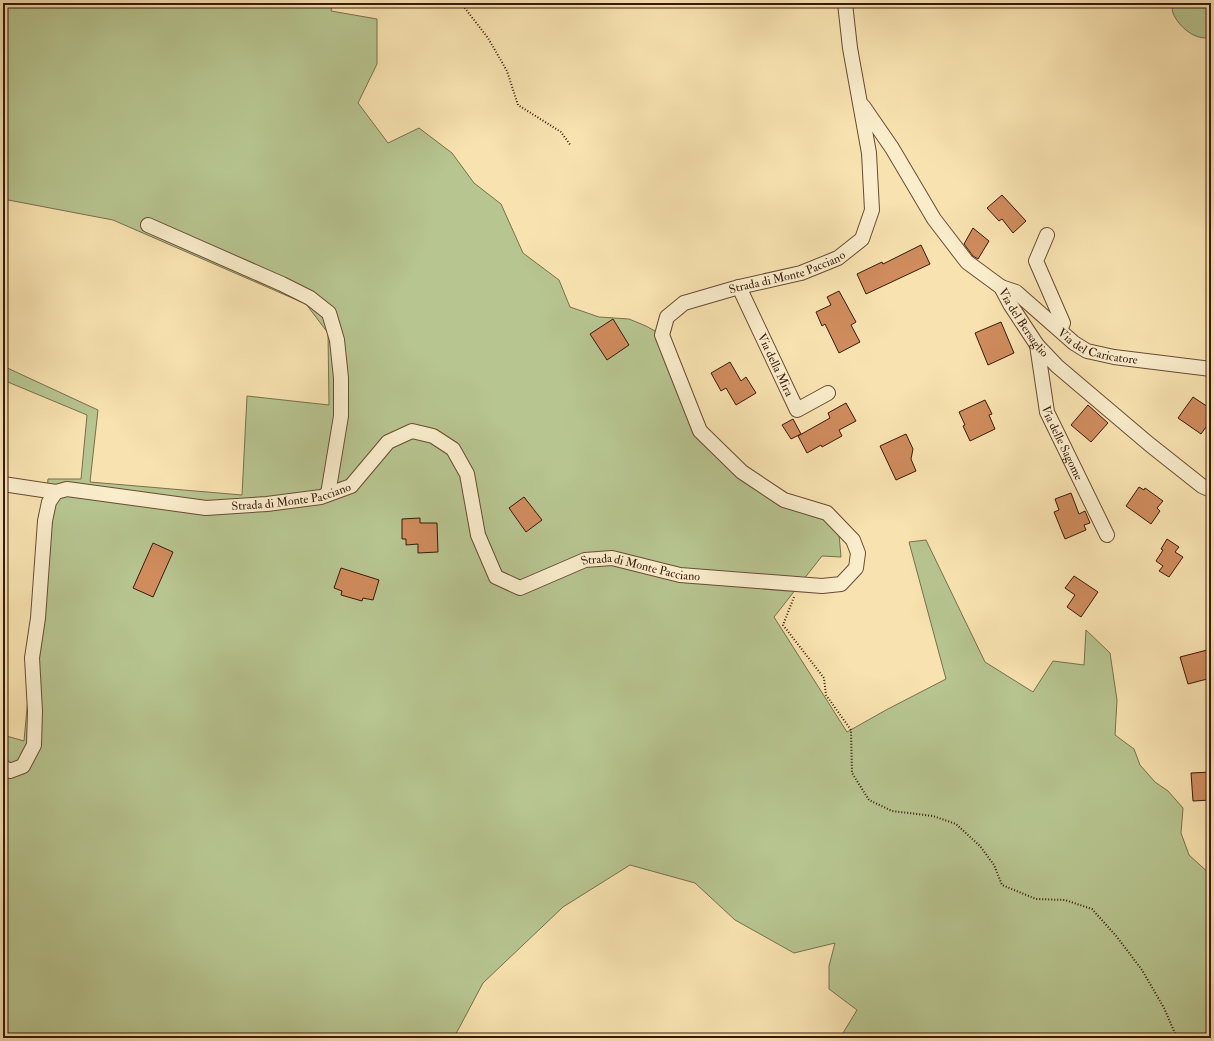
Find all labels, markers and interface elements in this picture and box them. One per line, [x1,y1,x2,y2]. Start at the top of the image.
street label: Strada di Monte Pacciano [727,247,849,297]
street label: Via del Bersaglio [995,285,1052,360]
street label: Via del Caricatore [1055,325,1139,367]
street label: Via della Mira [754,331,797,400]
street label: Via delle Sagome [1039,405,1087,483]
street label: Strada di Monte Pacciano [231,479,353,514]
street label: Strada di Monte Pacciano [579,550,701,584]

